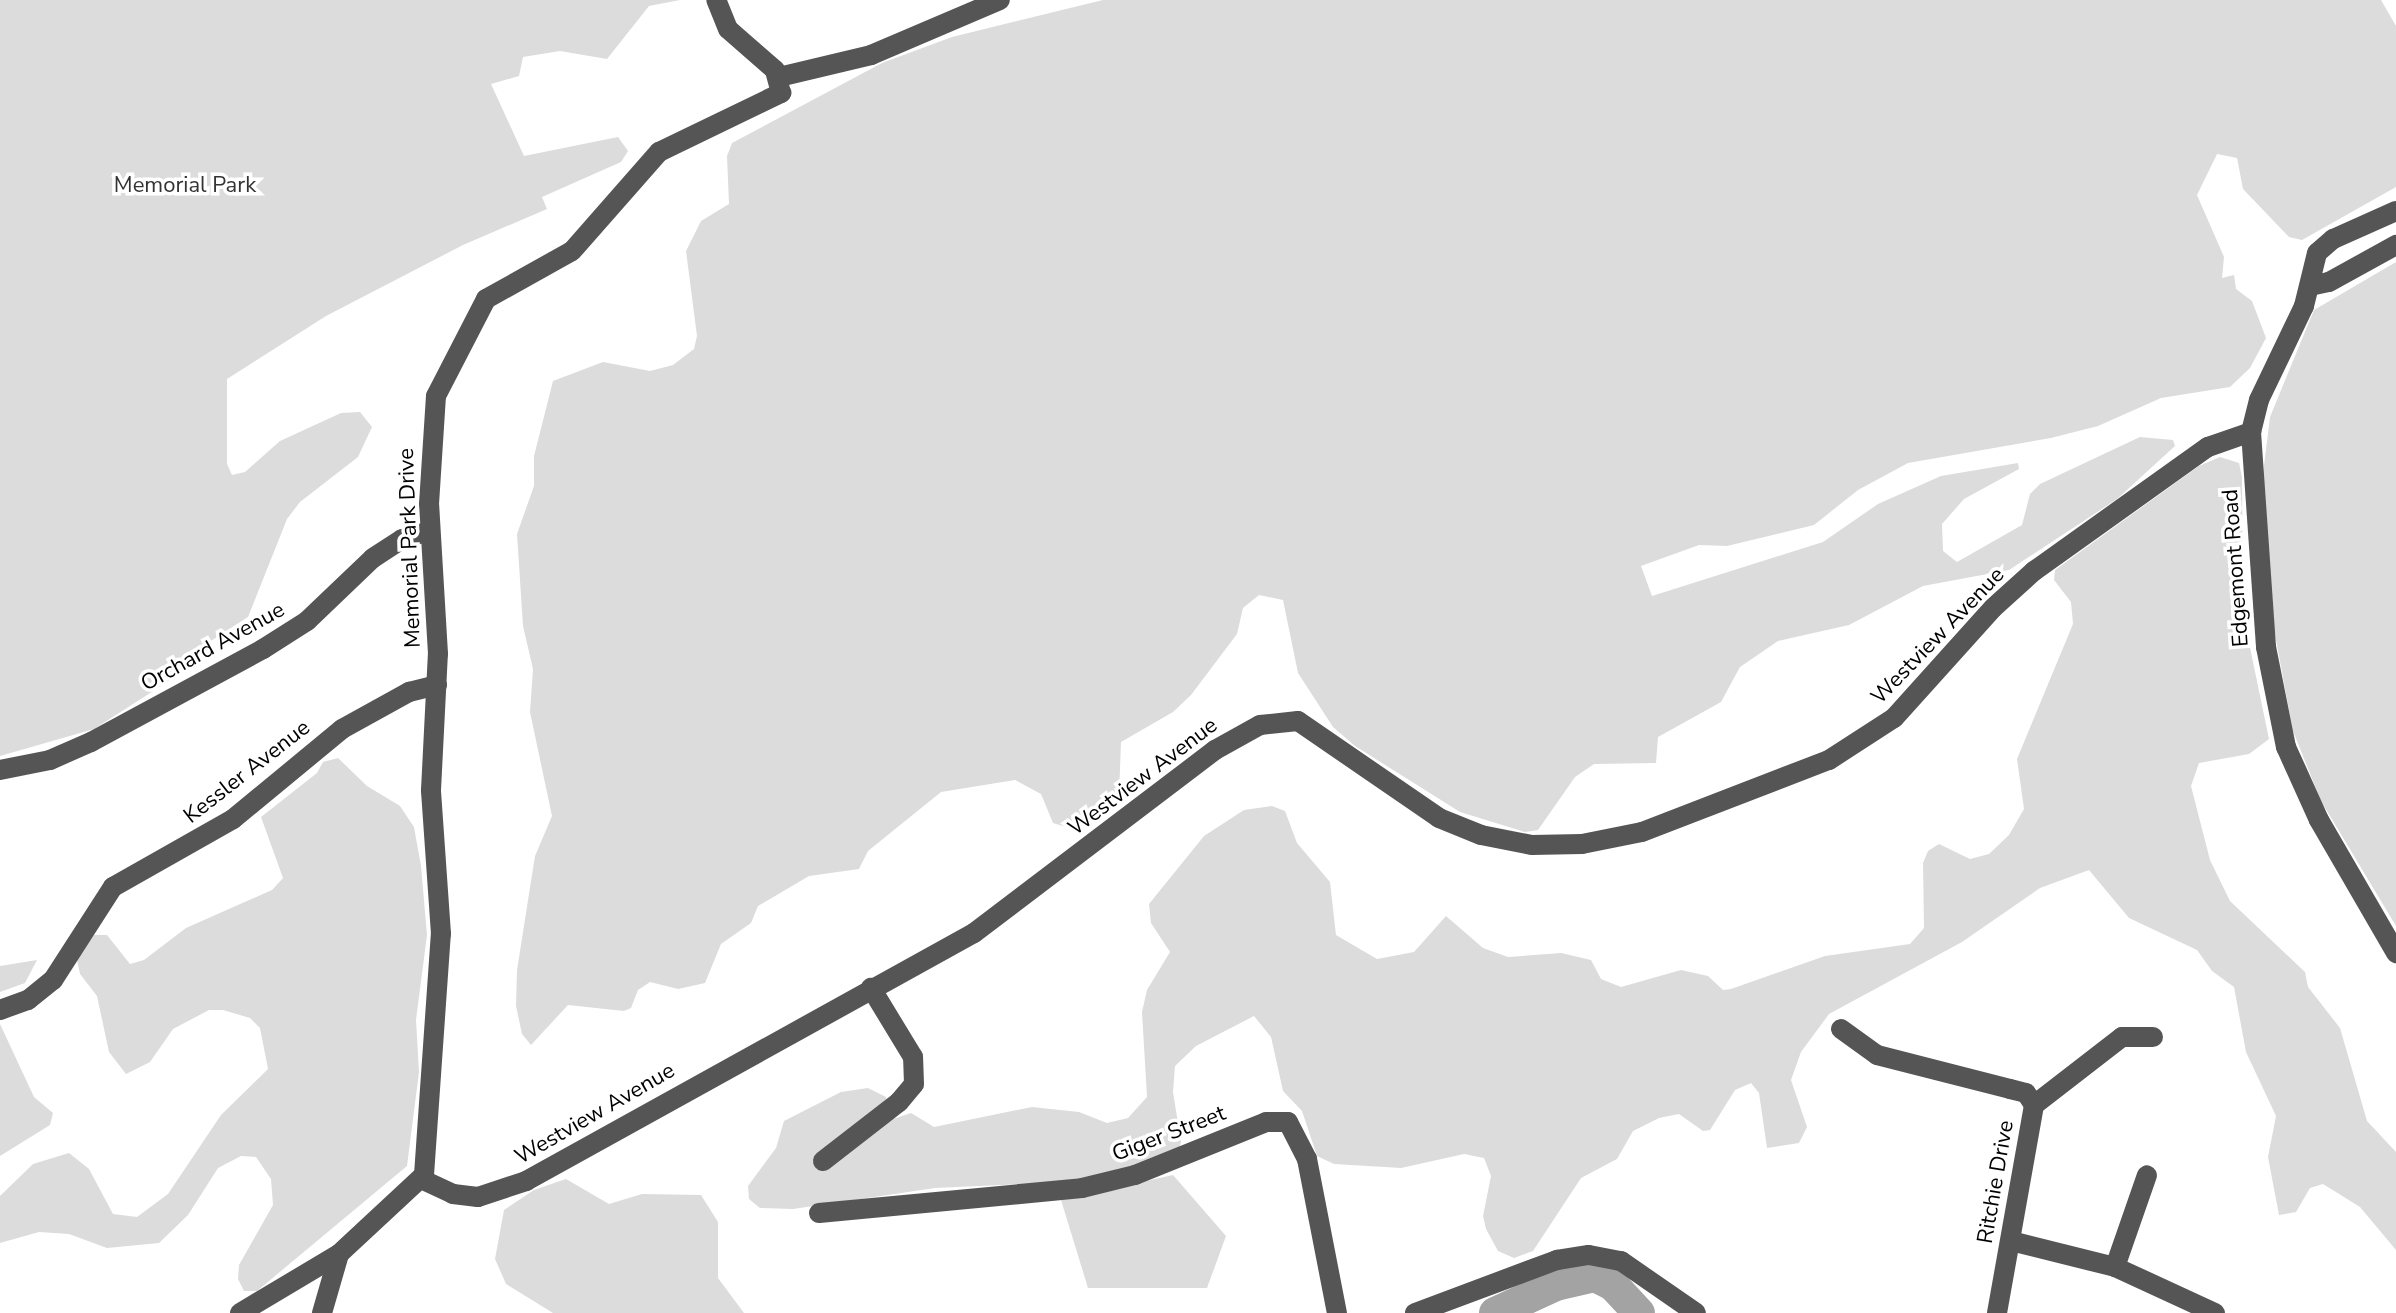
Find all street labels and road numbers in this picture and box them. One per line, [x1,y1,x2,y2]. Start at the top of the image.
street label: Memorial Park Drive [393,448,427,648]
street label: Edgemont Road [2217,488,2255,648]
street label: Westview Avenue [1866,562,2010,710]
street label: Orchard Avenue [137,597,289,697]
street label: Westview Avenue [1063,712,1223,842]
street label: Kessler Avenue [179,715,315,829]
street label: Westview Avenue [510,1058,680,1170]
street label: Giger Street [1109,1100,1229,1168]
street label: Ritchie Drive [1972,1118,2020,1246]

